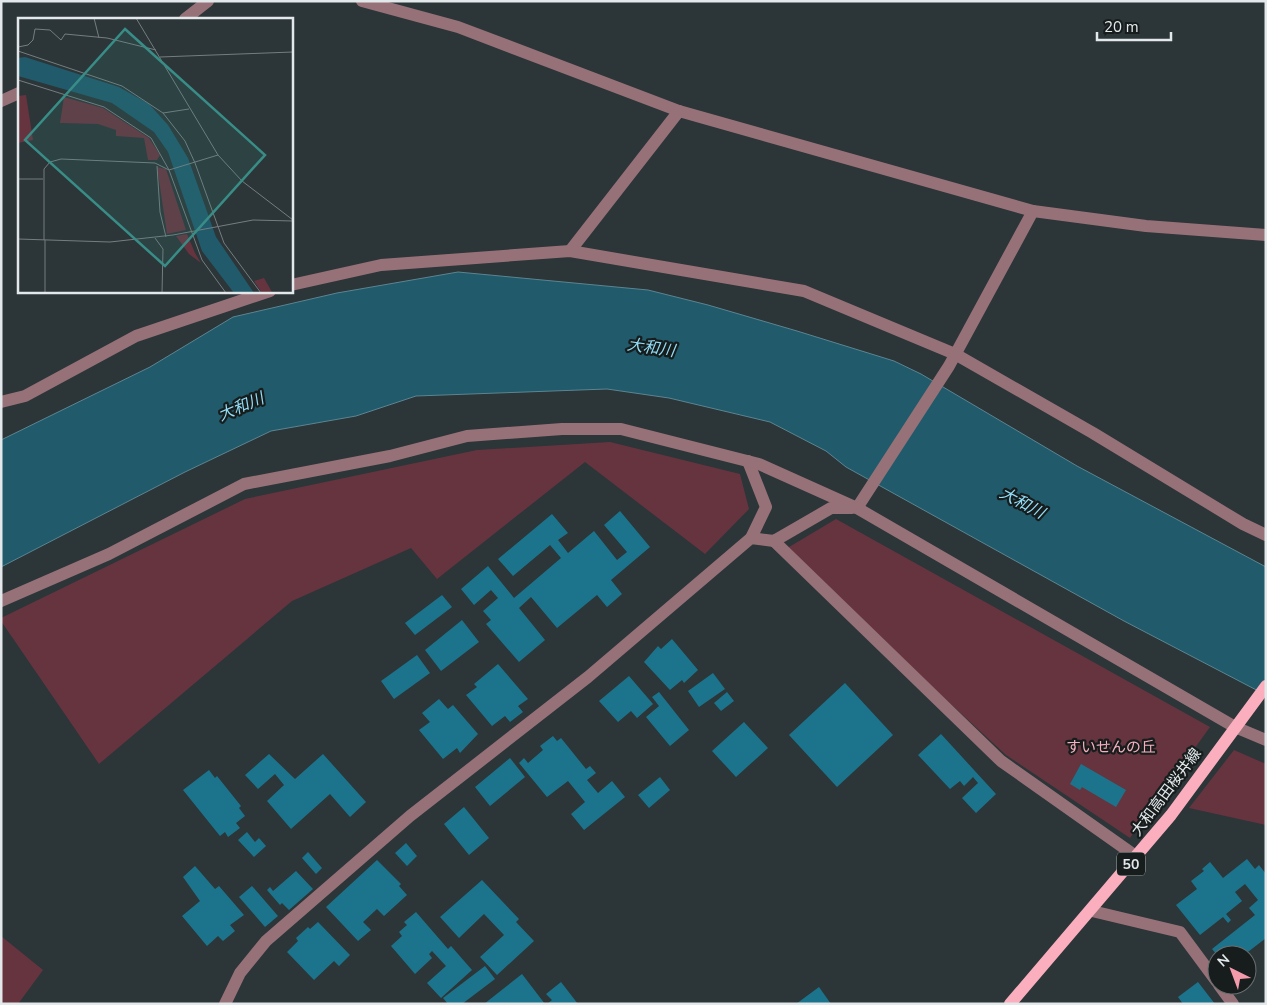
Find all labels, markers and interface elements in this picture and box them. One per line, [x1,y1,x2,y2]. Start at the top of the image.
scale bar [1097,10,1171,42]
text: 20 m [1104,17,1139,37]
inset map [18,18,292,292]
water label: 大和川 [626,334,678,363]
water label: 大和川 [215,387,269,427]
water label: 大和川 [996,482,1050,525]
park label: すいせんの丘 [1066,737,1156,757]
street label: 大和高田桜井線 [1126,744,1206,840]
road number: 50 [1117,852,1145,876]
north arrow [1207,945,1257,995]
text: N [1213,950,1234,971]

